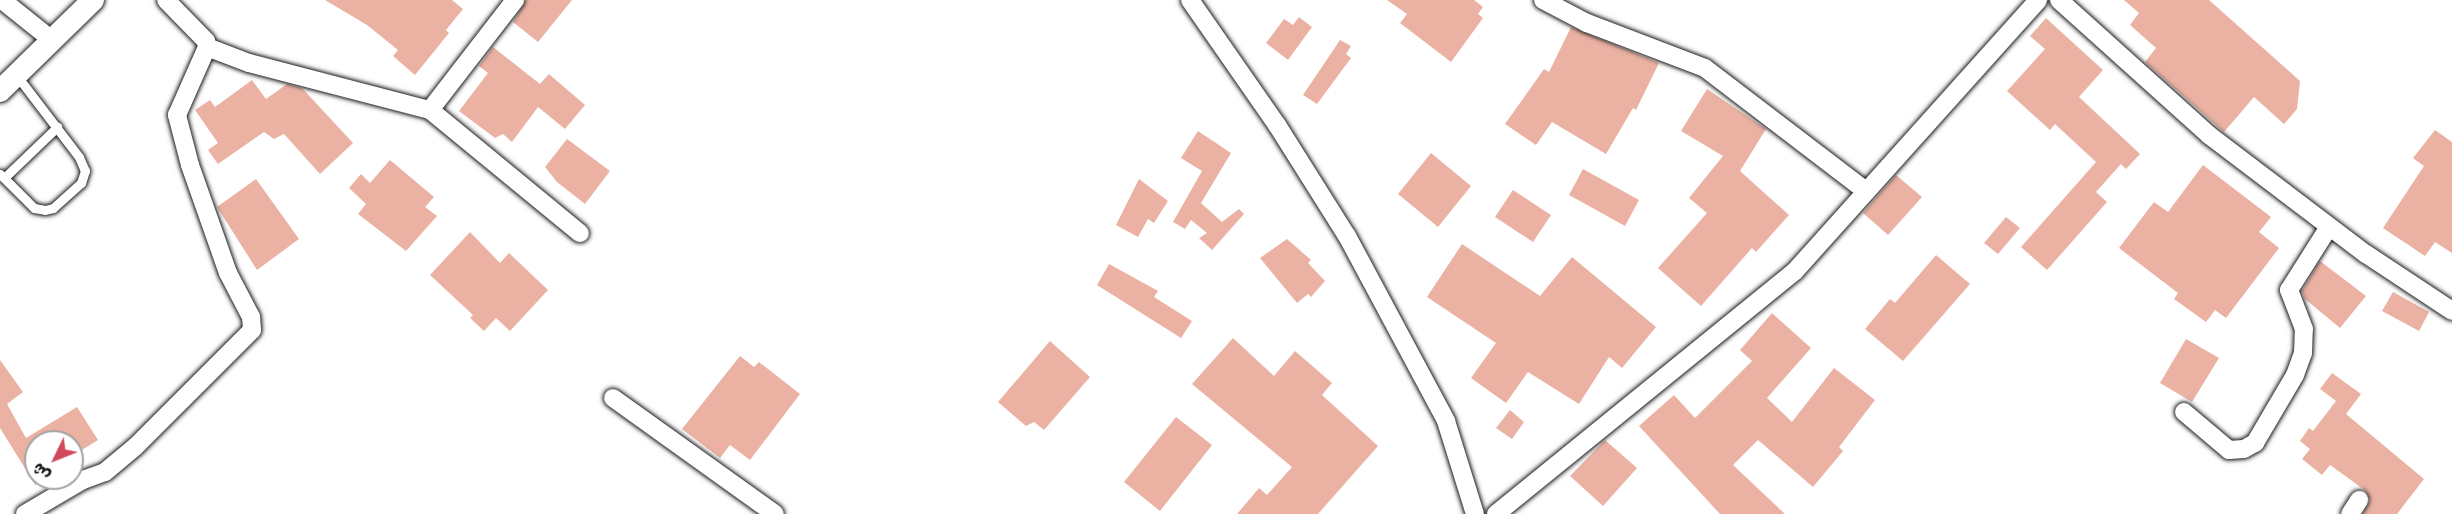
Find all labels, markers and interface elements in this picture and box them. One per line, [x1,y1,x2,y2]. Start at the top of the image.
north arrow [24,430,84,490]
text: ش [28,456,57,486]

